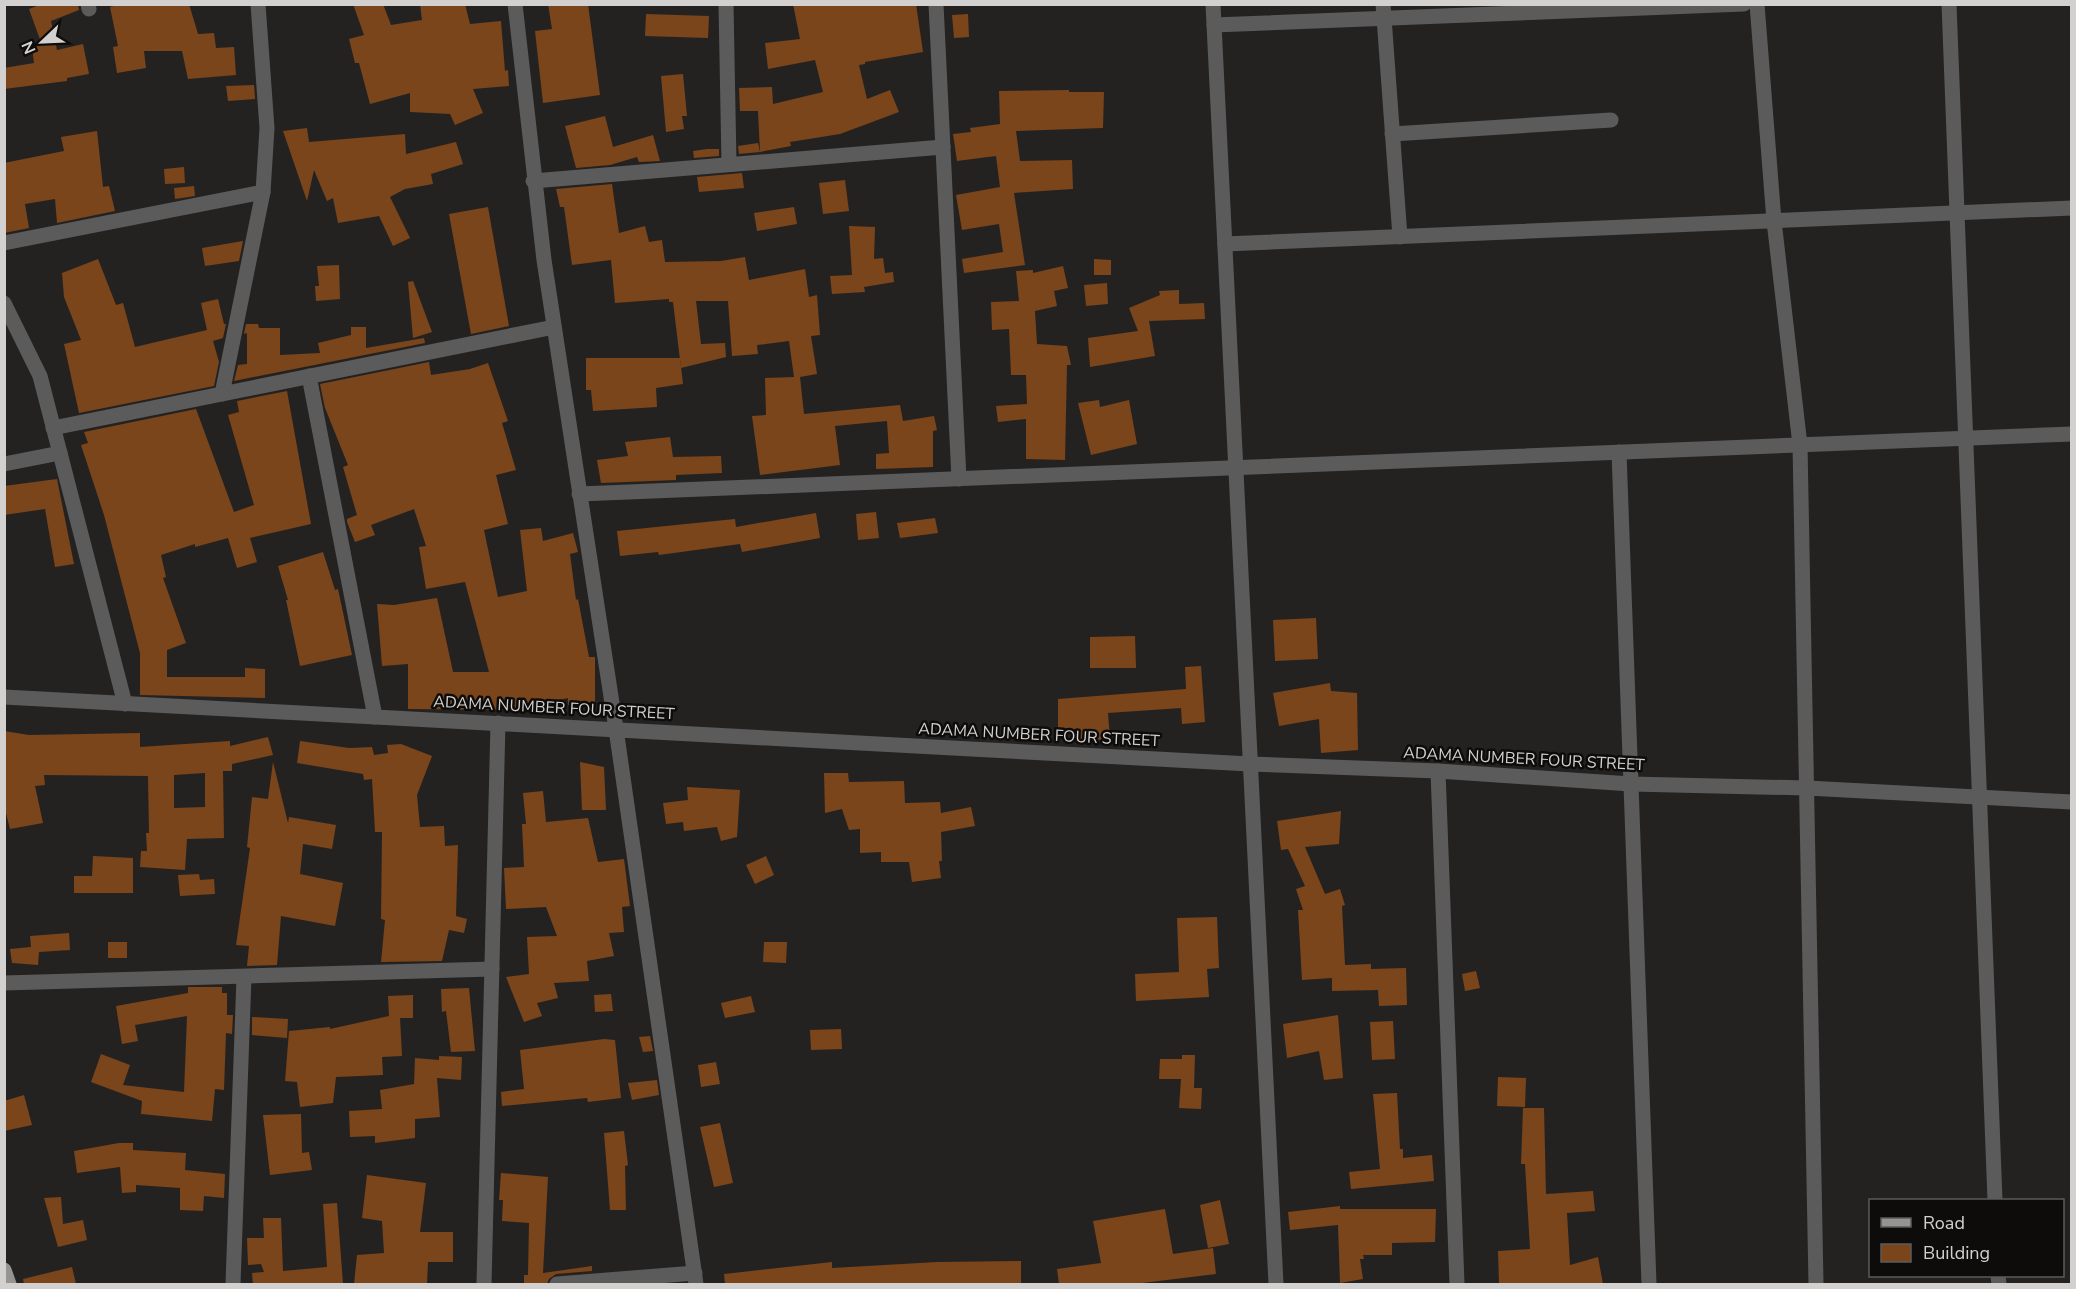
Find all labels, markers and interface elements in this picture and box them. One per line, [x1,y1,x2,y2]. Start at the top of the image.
north arrow [12,12,72,72]
text: N [17,38,42,57]
street label: ADAMA NUMBER FOUR STREET [433,691,676,725]
street label: ADAMA NUMBER FOUR STREET [918,718,1161,752]
street label: ADAMA NUMBER FOUR STREET [1403,742,1646,776]
legend [1869,1199,2064,1277]
text: Road [1923,1211,1965,1235]
text: Building [1923,1241,1990,1265]

